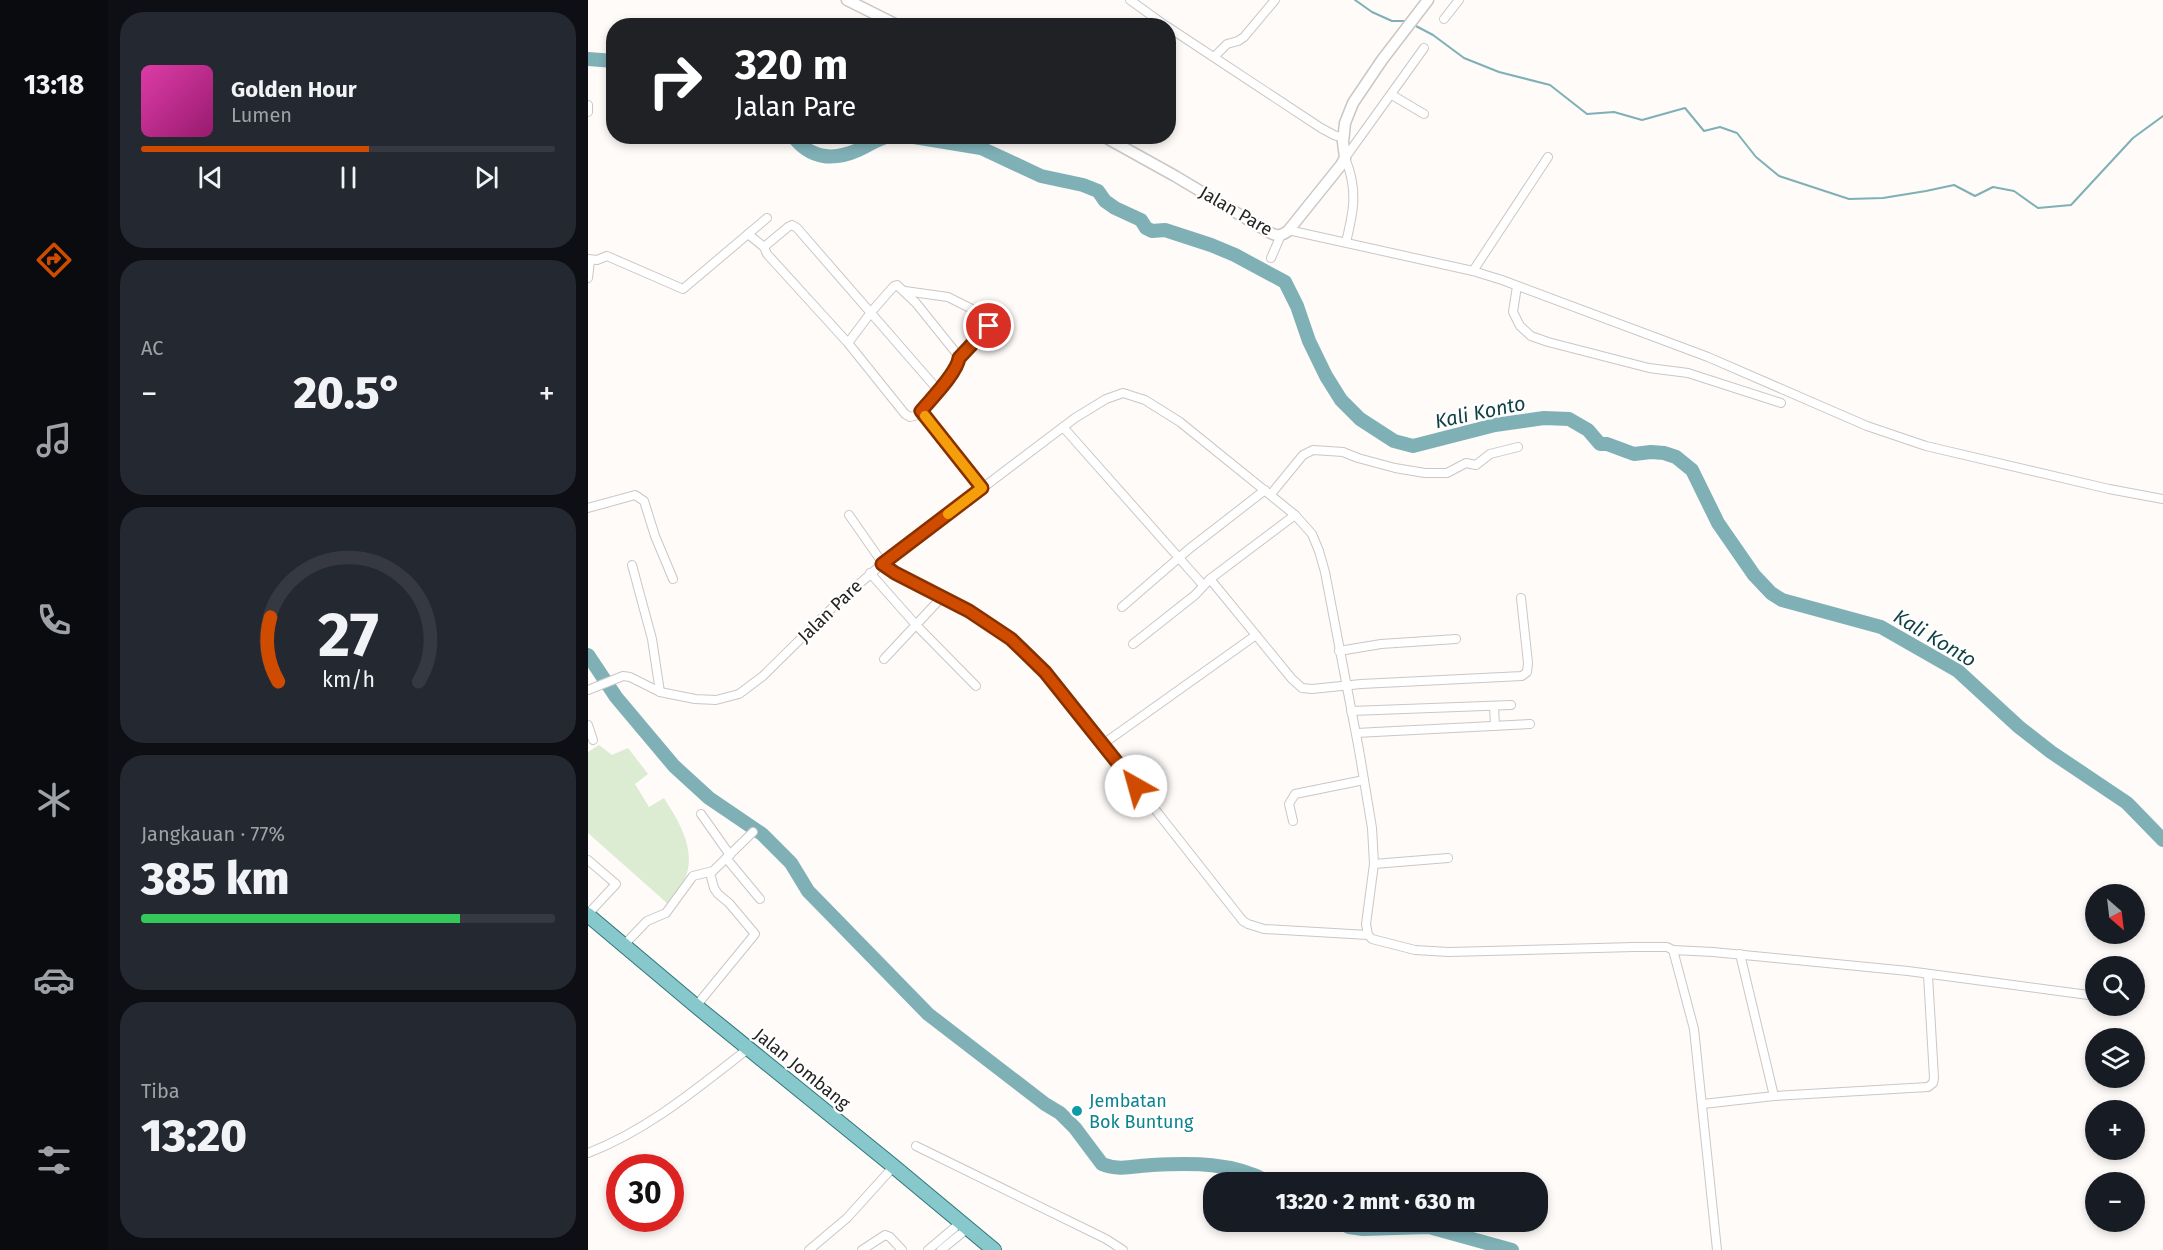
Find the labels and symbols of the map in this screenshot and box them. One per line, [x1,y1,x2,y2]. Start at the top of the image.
street label: Jalan Pare [1195,181,1277,241]
pin [963,300,1014,351]
water label: Kali Konto [1432,391,1528,433]
street label: Jalan Pare [793,575,867,647]
water label: Kali Konto [1889,604,1981,672]
position arrow [1104,754,1168,818]
north arrow [2085,884,2145,944]
street label: Jalan Jombang [750,1024,855,1115]
place label: Jembatan Bok Buntung [1089,1090,1194,1133]
marker: Jembatan Bok Buntung [1070,1104,1084,1118]
speed limit sign: 30 [606,1154,684,1232]

